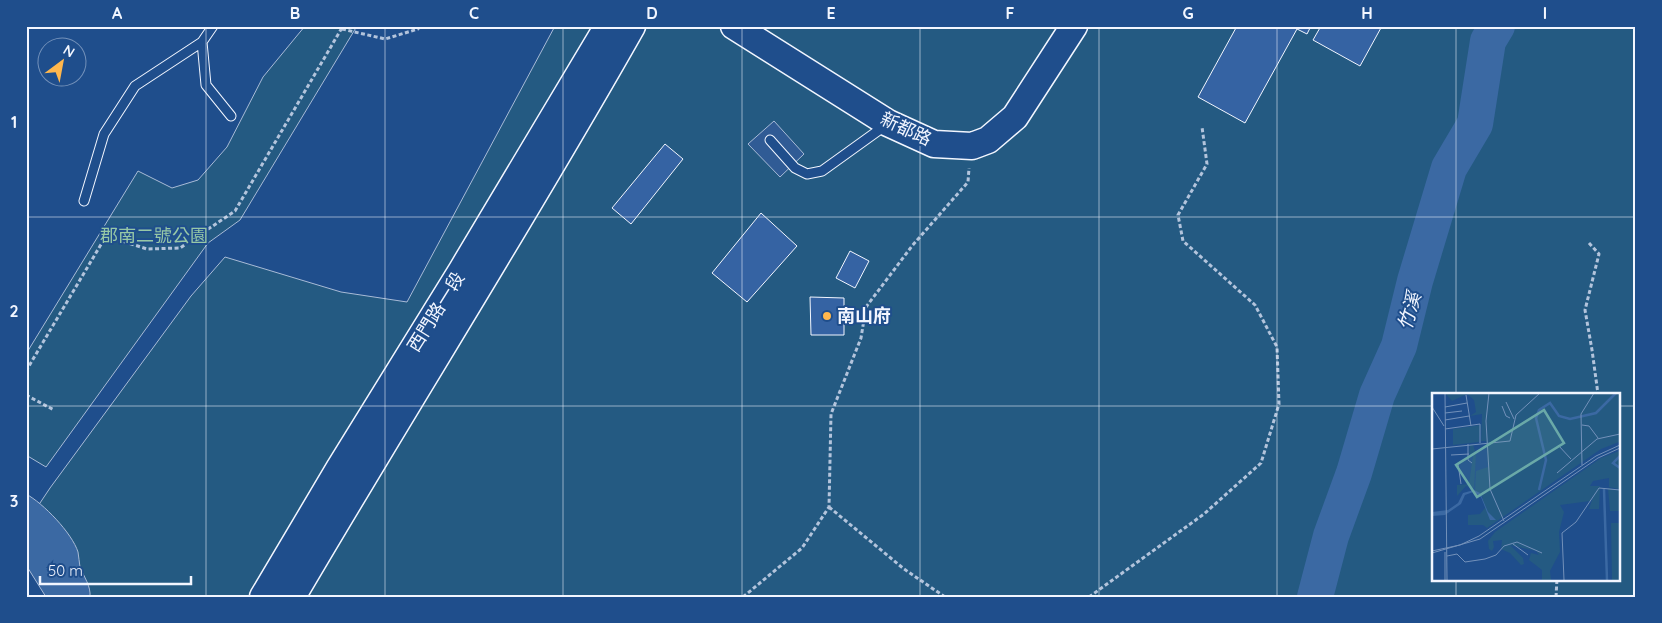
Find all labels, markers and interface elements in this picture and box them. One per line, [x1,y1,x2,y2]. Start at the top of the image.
text: A [112,3,123,23]
text: B [290,3,300,23]
text: C [469,3,479,23]
text: D [646,3,658,23]
text: E [826,3,836,23]
text: F [1006,3,1015,23]
text: G [1182,3,1194,23]
text: H [1361,3,1373,23]
text: I [1543,3,1547,23]
north arrow [38,38,88,88]
text: N [60,41,78,61]
street label: 新都路 [877,107,936,150]
text: 1 [11,112,17,132]
park label: 郡南二號公園 [100,224,208,247]
street label: 西門路一段 [402,267,469,356]
water label: 竹溪 [1392,287,1427,333]
text: 2 [9,301,19,321]
place label: 南山府 [837,304,891,327]
marker: 南山府 [821,310,833,322]
inset map [1432,393,1620,580]
text: 3 [10,491,18,511]
scale bar [40,553,191,585]
text: 50 m [48,561,83,580]

